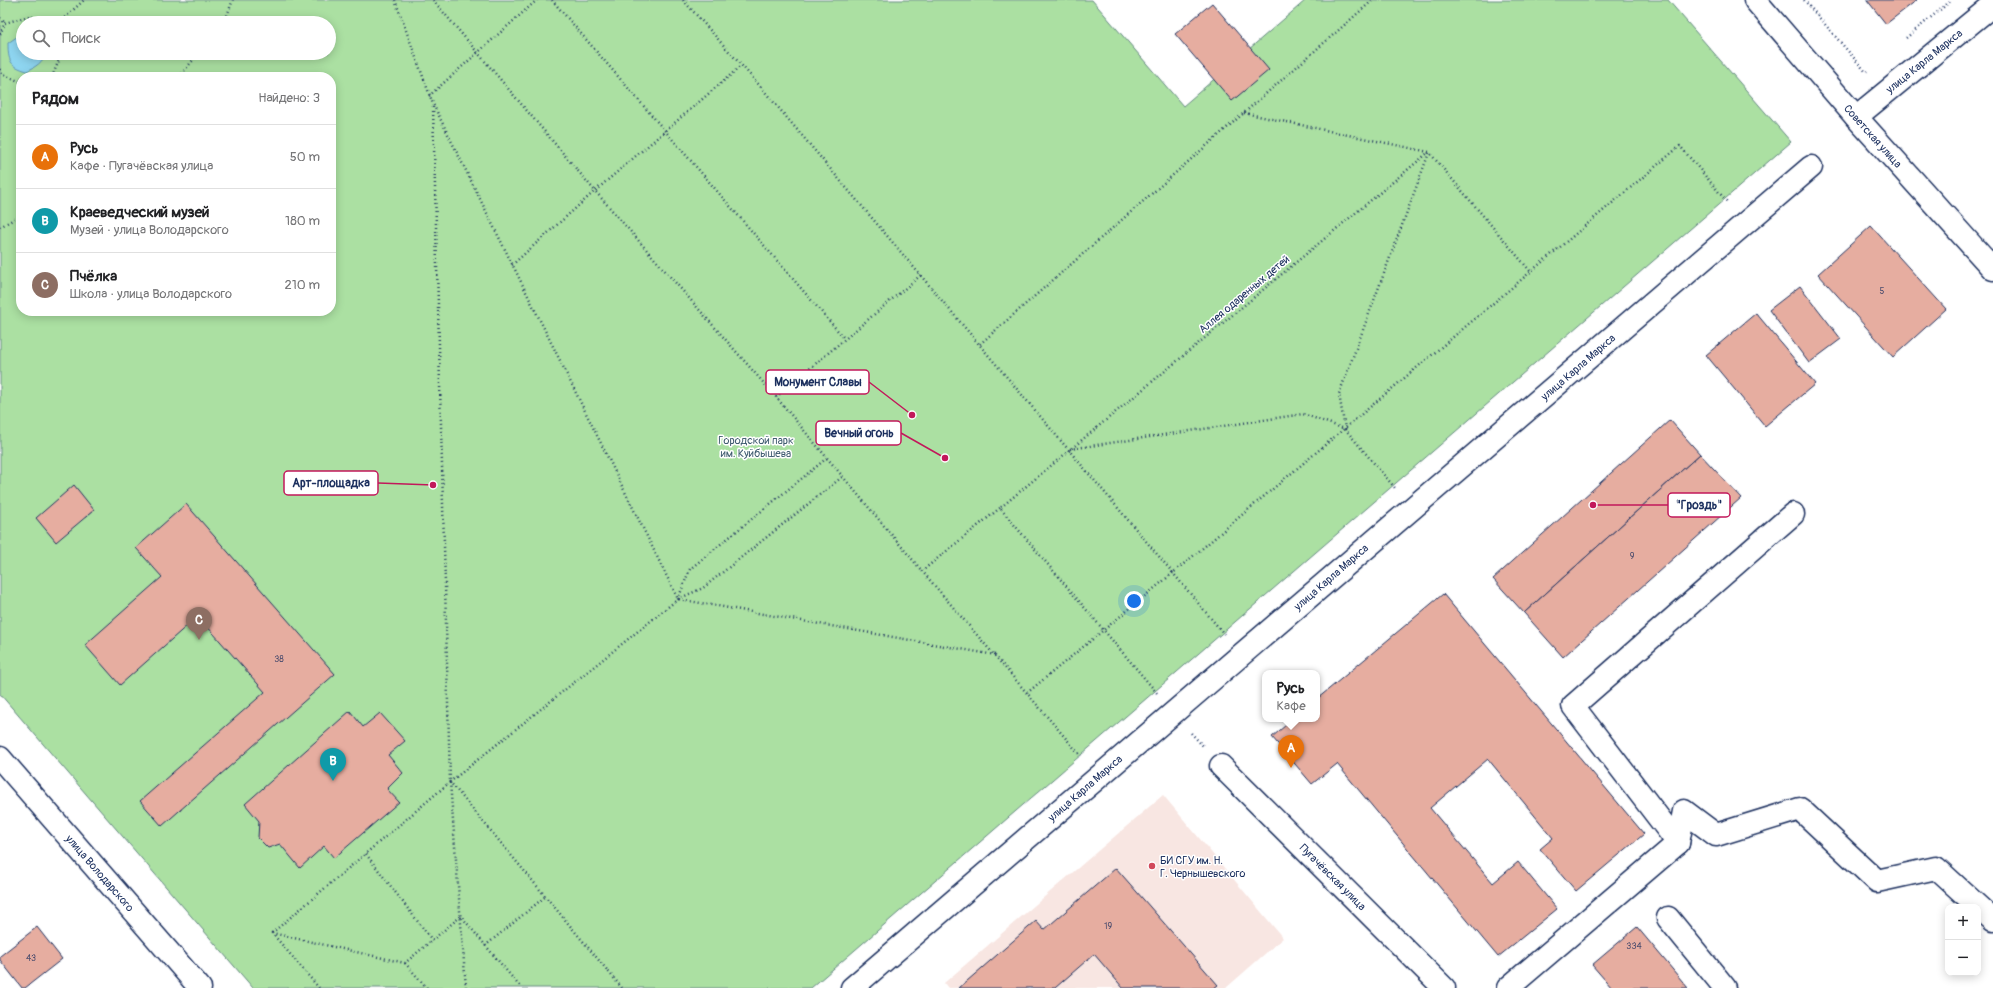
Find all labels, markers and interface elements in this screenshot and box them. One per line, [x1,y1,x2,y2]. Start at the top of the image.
search box [16,16,336,60]
icon: search [30,27,52,49]
street label: улица Карла Маркса [1883,27,1965,97]
text: Поиск [62,29,101,48]
text: Рядом [32,88,79,109]
text: Найдено: 3 [258,90,320,106]
street label: Советская улица [1841,102,1904,171]
text: Русь [70,139,98,158]
text: A [41,149,49,165]
text: 50 m [290,149,320,165]
text: Кафе · Пугачёвская улица [70,158,213,174]
text: Краеведческий музей [70,203,209,222]
text: B [41,213,49,229]
text: 180 m [285,213,320,229]
text: Музей · улица Володарского [70,222,229,238]
street label: Аллея одаренных детей [1196,253,1292,336]
text: Пчёлка [70,267,117,286]
text: C [41,277,49,293]
text: 210 m [284,277,320,293]
text: Школа · улица Володарского [70,286,232,302]
house number: 5 [1880,286,1885,297]
street label: улица Карла Маркса [1538,332,1618,404]
callout: Монумент Славы [766,370,869,394]
text: Монумент Славы [774,375,862,390]
callout: Вечный огонь [816,421,901,445]
text: Вечный огонь [824,426,894,441]
park label: Городской парк им. Куйбышева [718,434,794,460]
callout: Арт-площадка [284,471,378,495]
text: Арт-площадка [292,476,370,491]
callout: "Гроздь" [1668,493,1730,517]
text: "Гроздь" [1676,498,1722,513]
street label: улица Карла Маркса [1291,542,1371,614]
house number: 9 [1630,551,1635,562]
your location [1124,591,1144,611]
pin: C [186,607,212,640]
house number: 38 [274,654,284,665]
popup [1262,670,1320,722]
text: Русь [1276,679,1305,698]
text: Кафе [1276,698,1306,714]
pin: A [1278,735,1304,768]
pin: B [320,748,346,781]
street label: улица Карла Маркса [1045,753,1125,825]
street label: улица Володарского [62,832,137,914]
street label: Пугачёвская улица [1297,842,1368,913]
place label: БИ СГУ им. Н. Г. Чернышевского [1160,854,1245,880]
marker: БИ СГУ им. Н. Г. Чернышевского [1147,861,1157,871]
map controls [1945,904,1981,976]
button: + [1945,904,1981,940]
house number: 19 [1104,921,1112,932]
button: − [1945,940,1981,976]
house number: 334 [1626,941,1642,952]
house number: 43 [26,953,36,964]

